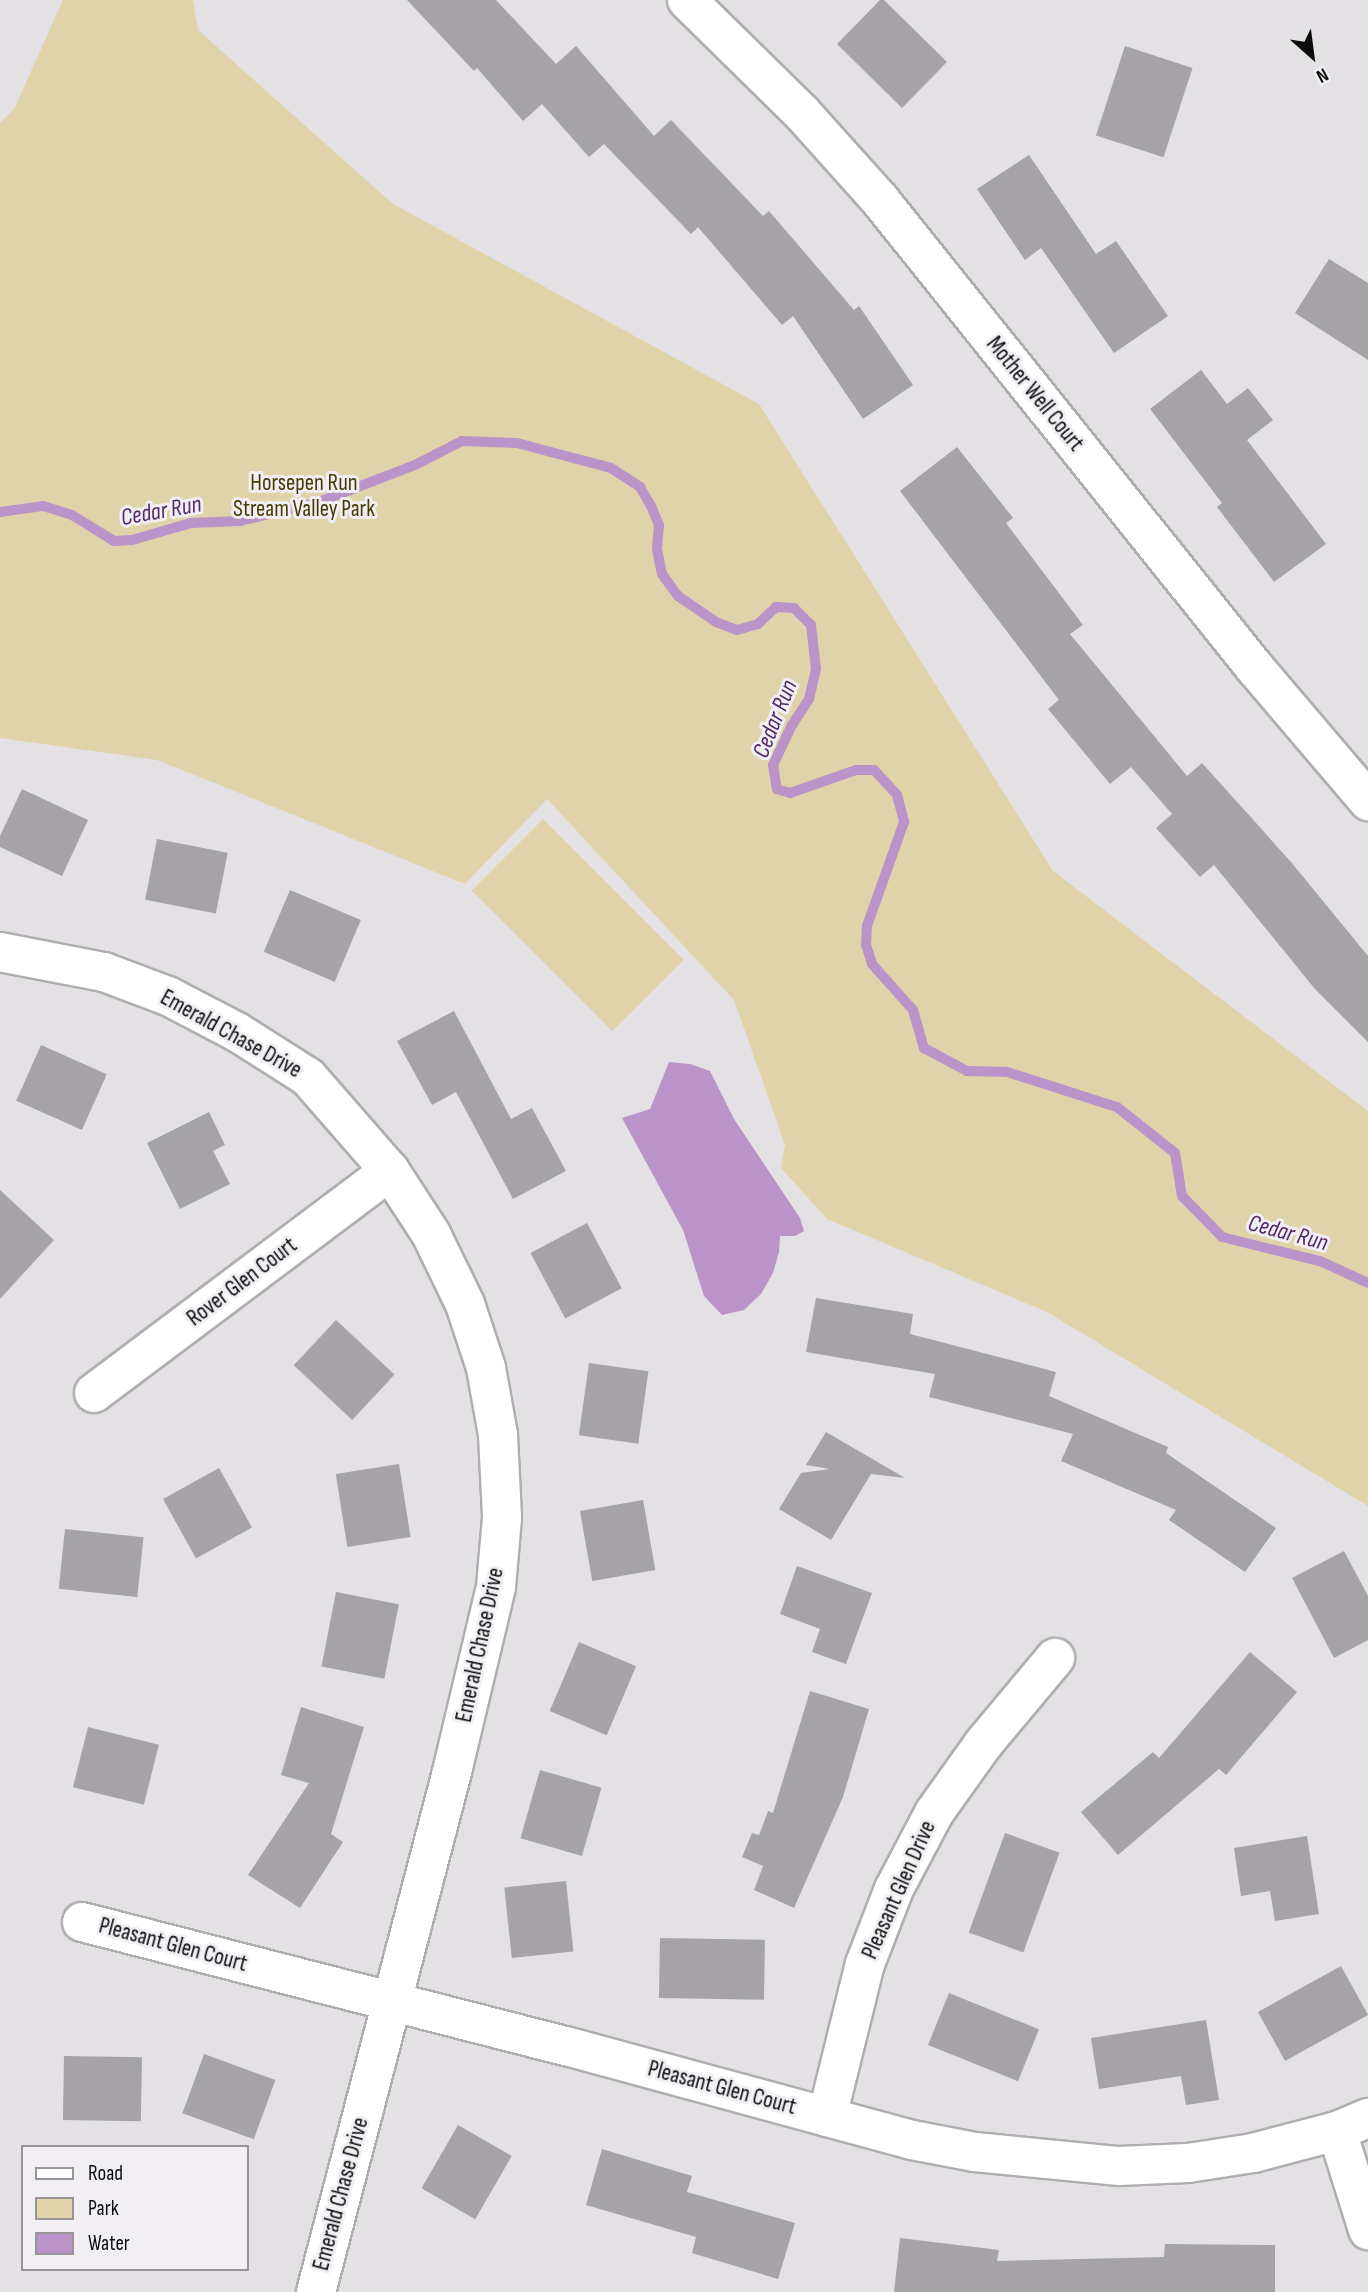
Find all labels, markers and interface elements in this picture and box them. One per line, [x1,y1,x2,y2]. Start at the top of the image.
north arrow [1277,21,1347,91]
text: N [1312,62,1332,88]
street label: Mother Well Court [980,331,1090,457]
park label: Horsepen Run Stream Valley Park [233,469,375,523]
water label: Cedar Run [118,490,204,532]
water label: Cedar Run [746,676,804,762]
street label: Emerald Chase Drive [156,984,306,1084]
water label: Cedar Run [1245,1209,1331,1257]
street label: Rover Glen Court [182,1232,302,1332]
street label: Emerald Chase Drive [450,1565,510,1725]
street label: Pleasant Glen Drive [856,1817,942,1963]
street label: Pleasant Glen Court [96,1912,250,1978]
street label: Pleasant Glen Court [645,2055,799,2121]
street label: Emerald Chase Drive [307,2114,375,2274]
legend [21,2145,248,2271]
text: Road [88,2161,123,2186]
text: Park [88,2196,119,2221]
text: Water [88,2231,130,2256]

